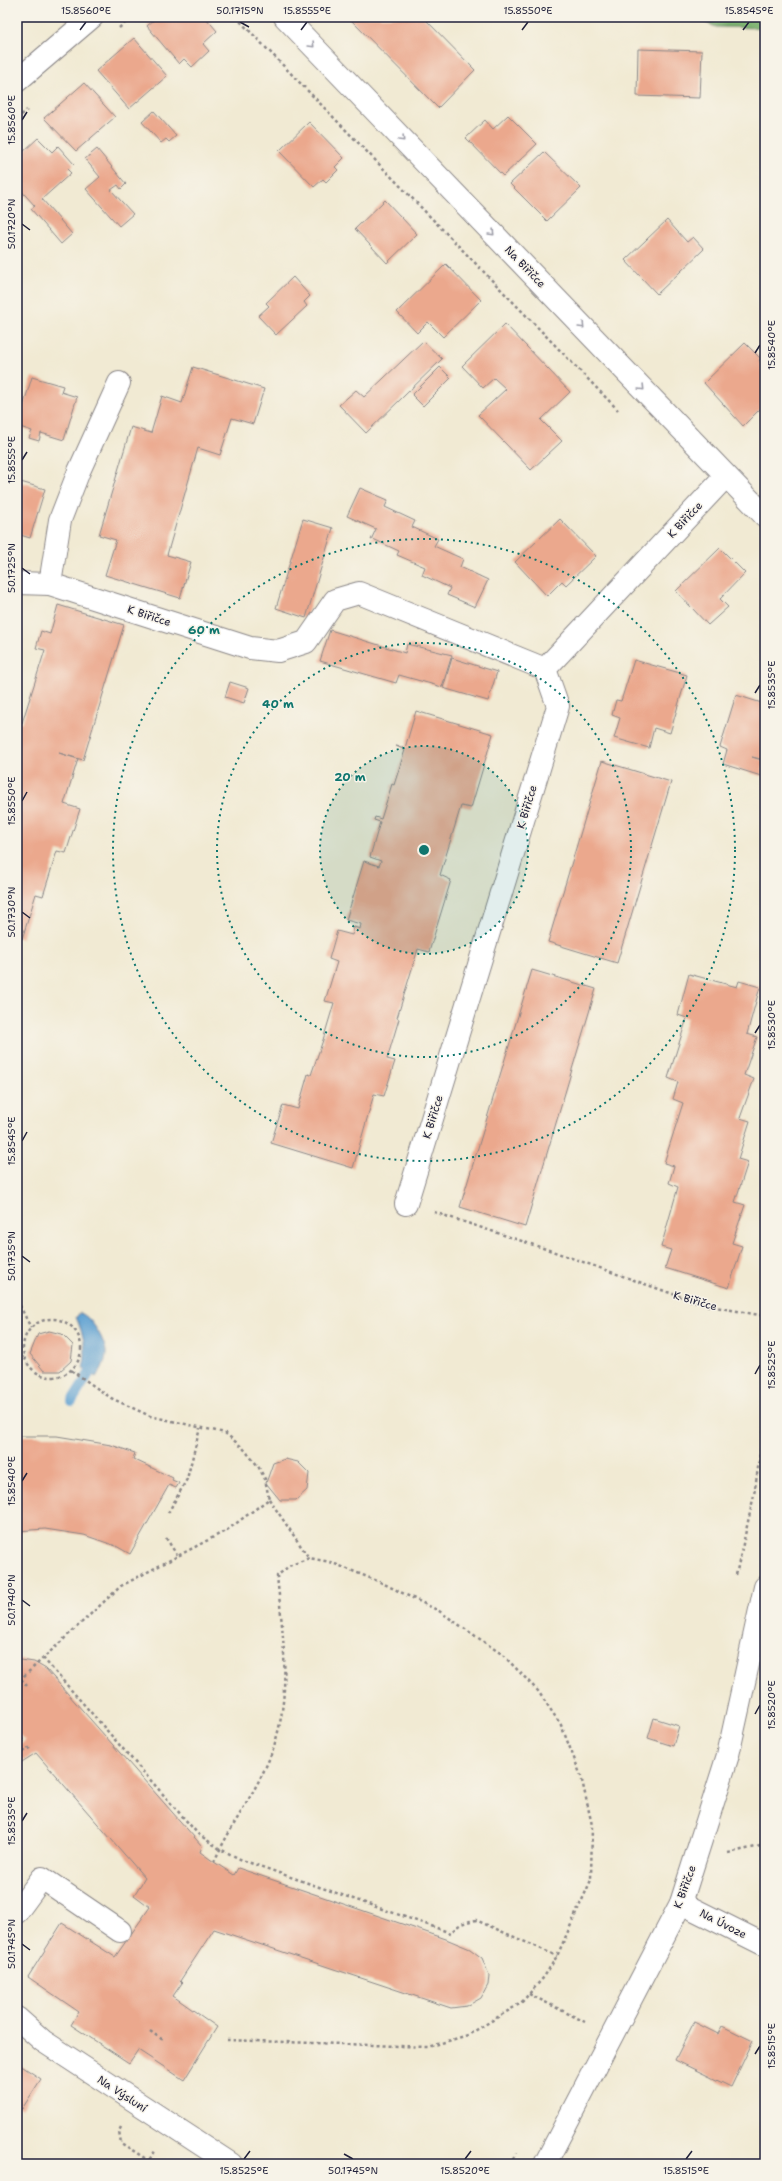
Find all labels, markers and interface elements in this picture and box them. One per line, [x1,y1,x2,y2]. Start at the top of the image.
text: 15.8560°E [61,4,111,17]
text: 50.1715°N [216,4,264,17]
text: 15.8555°E [283,4,331,17]
text: 15.8550°E [503,4,553,17]
text: 15.8545°E [724,4,774,17]
one-way arrow [308,40,315,48]
text: 15.8560°E [5,95,18,145]
one-way arrow [398,134,405,142]
text: 50.1720°N [5,199,18,249]
one-way arrow [488,228,495,236]
street label: Na Biřičce [501,243,549,291]
text: 15.8540°E [765,320,778,370]
one-way arrow [578,322,585,329]
one-way arrow [637,383,645,391]
text: 15.8555°E [5,436,18,484]
street label: K Biřičce [664,498,706,542]
text: 50.1725°N [5,543,18,593]
street label: K Biřičce [125,602,173,630]
text: 60 m [188,622,220,638]
text: 15.8535°E [765,661,778,709]
text: 40 m [262,696,294,712]
text: 20 m [334,769,366,785]
text: 15.8550°E [5,776,18,826]
street label: K Biřičce [513,783,541,831]
centre of rings [417,843,431,857]
text: 50.1730°N [5,887,18,937]
text: 15.8530°E [765,1000,778,1050]
street label: K Biřičce [419,1093,447,1141]
text: 15.8545°E [5,1116,18,1166]
text: 50.1735°N [5,1231,18,1281]
street label: K Biřičce [671,1288,719,1314]
text: 15.8525°E [765,1341,778,1389]
text: 15.8540°E [5,1456,18,1506]
text: 50.1740°N [5,1574,18,1626]
text: 15.8520°E [765,1680,778,1730]
text: 15.8535°E [5,1797,18,1845]
street label: K Biřičce [670,1863,700,1911]
street label: Na Úvoze [697,1905,750,1942]
text: 50.1745°N [5,1919,18,1969]
text: 15.8515°E [765,2023,778,2069]
street label: Na Výsluní [94,2072,150,2116]
text: 15.8525°E [220,2164,268,2177]
text: 50.1745°N [328,2164,378,2177]
text: 15.8520°E [440,2164,490,2177]
text: 15.8515°E [663,2164,709,2177]

